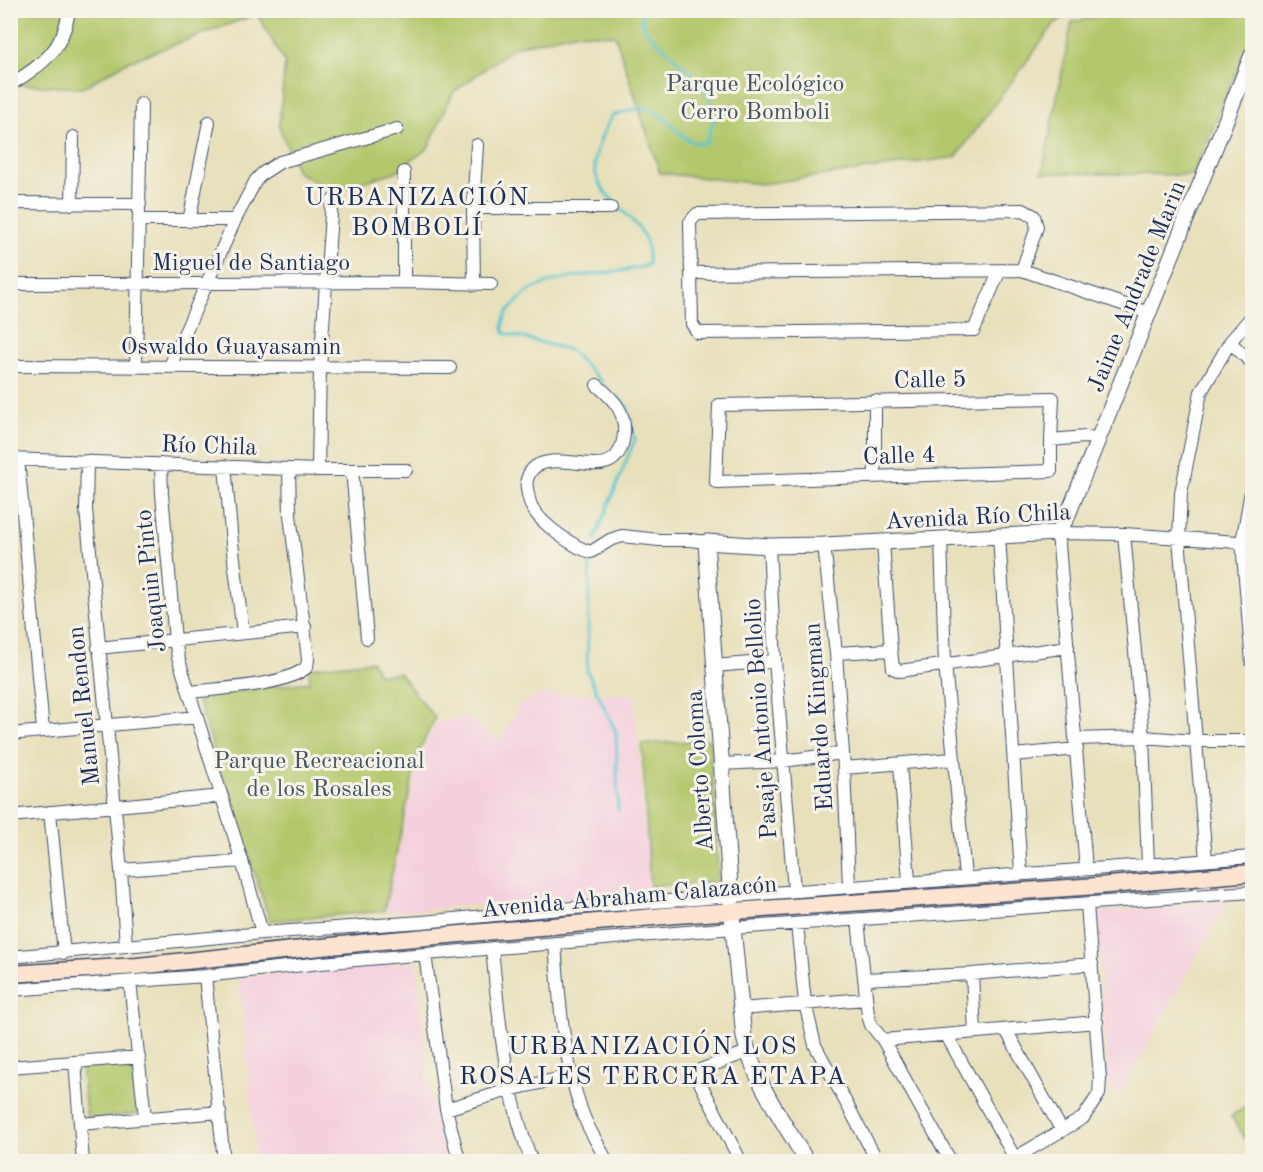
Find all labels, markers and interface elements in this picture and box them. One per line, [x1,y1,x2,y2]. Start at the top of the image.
park label: Parque Ecológico Cerro Bomboli [666,73,844,125]
street label: Jaime Andrade Marin [1085,178,1191,396]
district label: URBANIZACIÓN BOMBOLÍ [304,180,530,241]
street label: Miguel de Santiago [152,252,350,276]
street label: Oswaldo Guayasamin [121,336,341,360]
street label: Calle 5 [894,368,967,394]
street label: Río Chila [160,433,258,461]
street label: Calle 4 [862,444,936,470]
street label: Avenida Río Chila [885,501,1072,535]
street label: Joaquin Pinto [133,508,171,654]
street label: Pasaje Antonio Bellolio [742,597,782,840]
street label: Eduardo Kingman [801,622,839,812]
street label: Manuel Rendon [65,625,105,787]
street label: Alberto Coloma [683,689,719,853]
park label: Parque Recreacional de los Rosales [213,750,425,802]
street label: Avenida Abraham Calazacón [480,873,778,923]
district label: URBANIZACIÓN LOS ROSALES TERCERA ETAPA [459,1029,847,1090]

